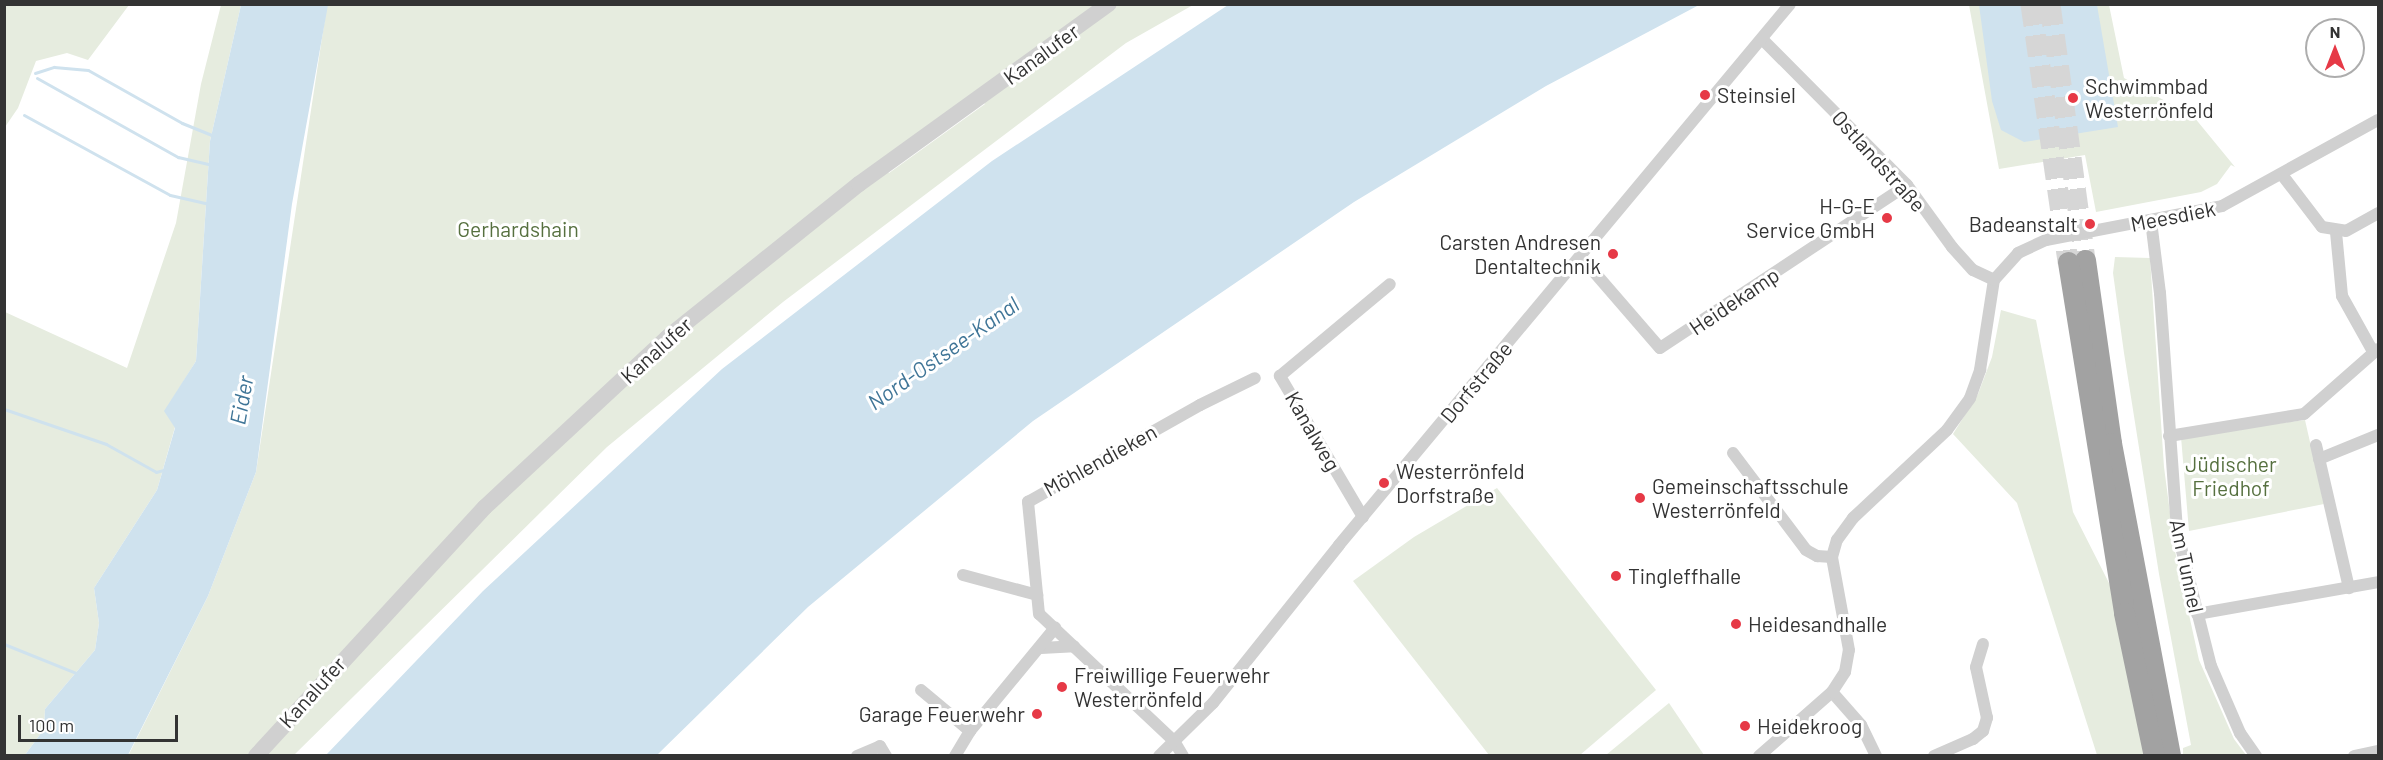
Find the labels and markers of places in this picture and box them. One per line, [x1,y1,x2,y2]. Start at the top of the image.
place label: Schwimmbad Westerrönfeld [2085,73,2214,123]
place label: Steinsiel [1717,82,1796,108]
marker: Steinsiel [1698,88,1712,102]
marker: Schwimmbad Westerrönfeld [2066,91,2080,105]
place label: H-G-E Service GmbH [1746,193,1875,243]
marker: H-G-E Service GmbH [1880,211,1894,225]
place label: Badeanstalt [1969,211,2078,237]
marker: Badeanstalt [2083,217,2097,231]
place label: Carsten Andresen Dentaltechnik [1439,229,1601,279]
marker: Carsten Andresen Dentaltechnik [1606,247,1620,261]
place label: Westerrönfeld Dorfstraße [1396,458,1525,508]
place label: Gemeinschaftsschule Westerrönfeld [1652,473,1849,523]
marker: Westerrönfeld Dorfstraße [1377,476,1391,490]
marker: Gemeinschaftsschule Westerrönfeld [1633,491,1647,505]
place label: Tingleffhalle [1628,563,1741,589]
marker: Tingleffhalle [1609,569,1623,583]
place label: Heidesandhalle [1748,611,1887,637]
marker: Heidesandhalle [1729,617,1743,631]
place label: Freiwillige Feuerwehr Westerrönfeld [1074,662,1270,712]
marker: Freiwillige Feuerwehr Westerrönfeld [1055,680,1069,694]
place label: Garage Feuerwehr [859,701,1025,727]
marker: Garage Feuerwehr [1030,707,1044,721]
place label: Heidekroog [1757,713,1862,739]
marker: Heidekroog [1738,719,1752,733]

